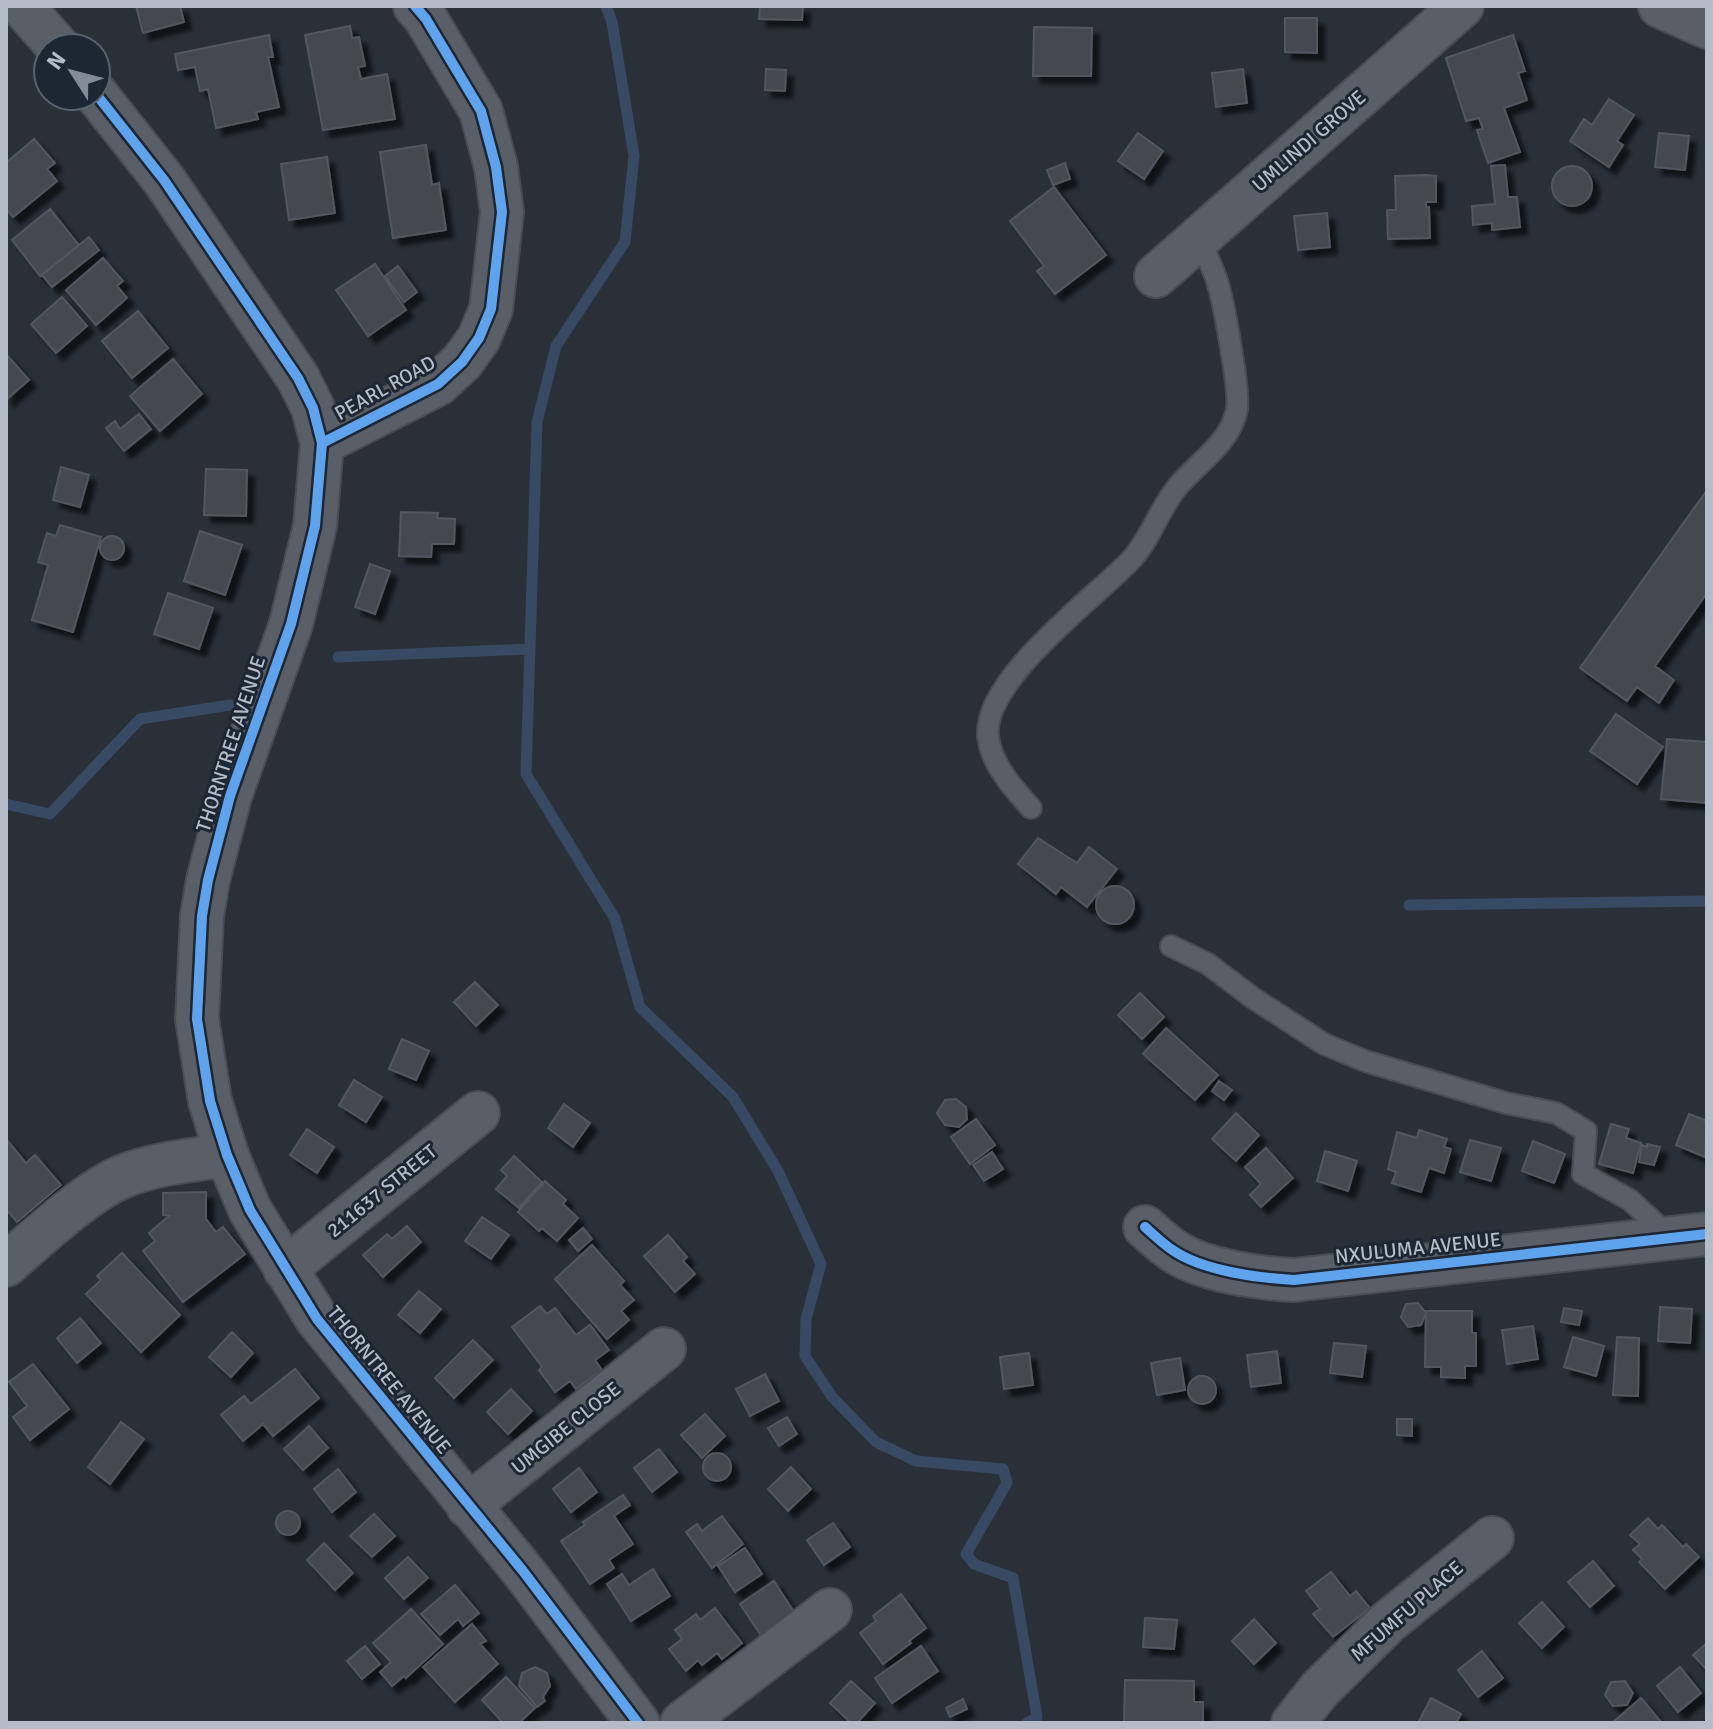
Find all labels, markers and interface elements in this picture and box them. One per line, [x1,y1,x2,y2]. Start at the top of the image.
north arrow [32,32,112,112]
text: N [41,46,72,75]
street label: UMLINDI GROVE [1247,85,1371,197]
street label: PEARL ROAD [330,350,440,426]
street label: THORNTREE AVENUE [191,653,271,835]
street label: 211637 STREET [322,1139,442,1243]
street label: NXULUMA AVENUE [1334,1227,1502,1269]
street label: THORNTREE AVENUE [322,1301,456,1459]
street label: UMGIBE CLOSE [506,1376,626,1480]
street label: MFUMFU PLACE [1346,1555,1468,1667]

